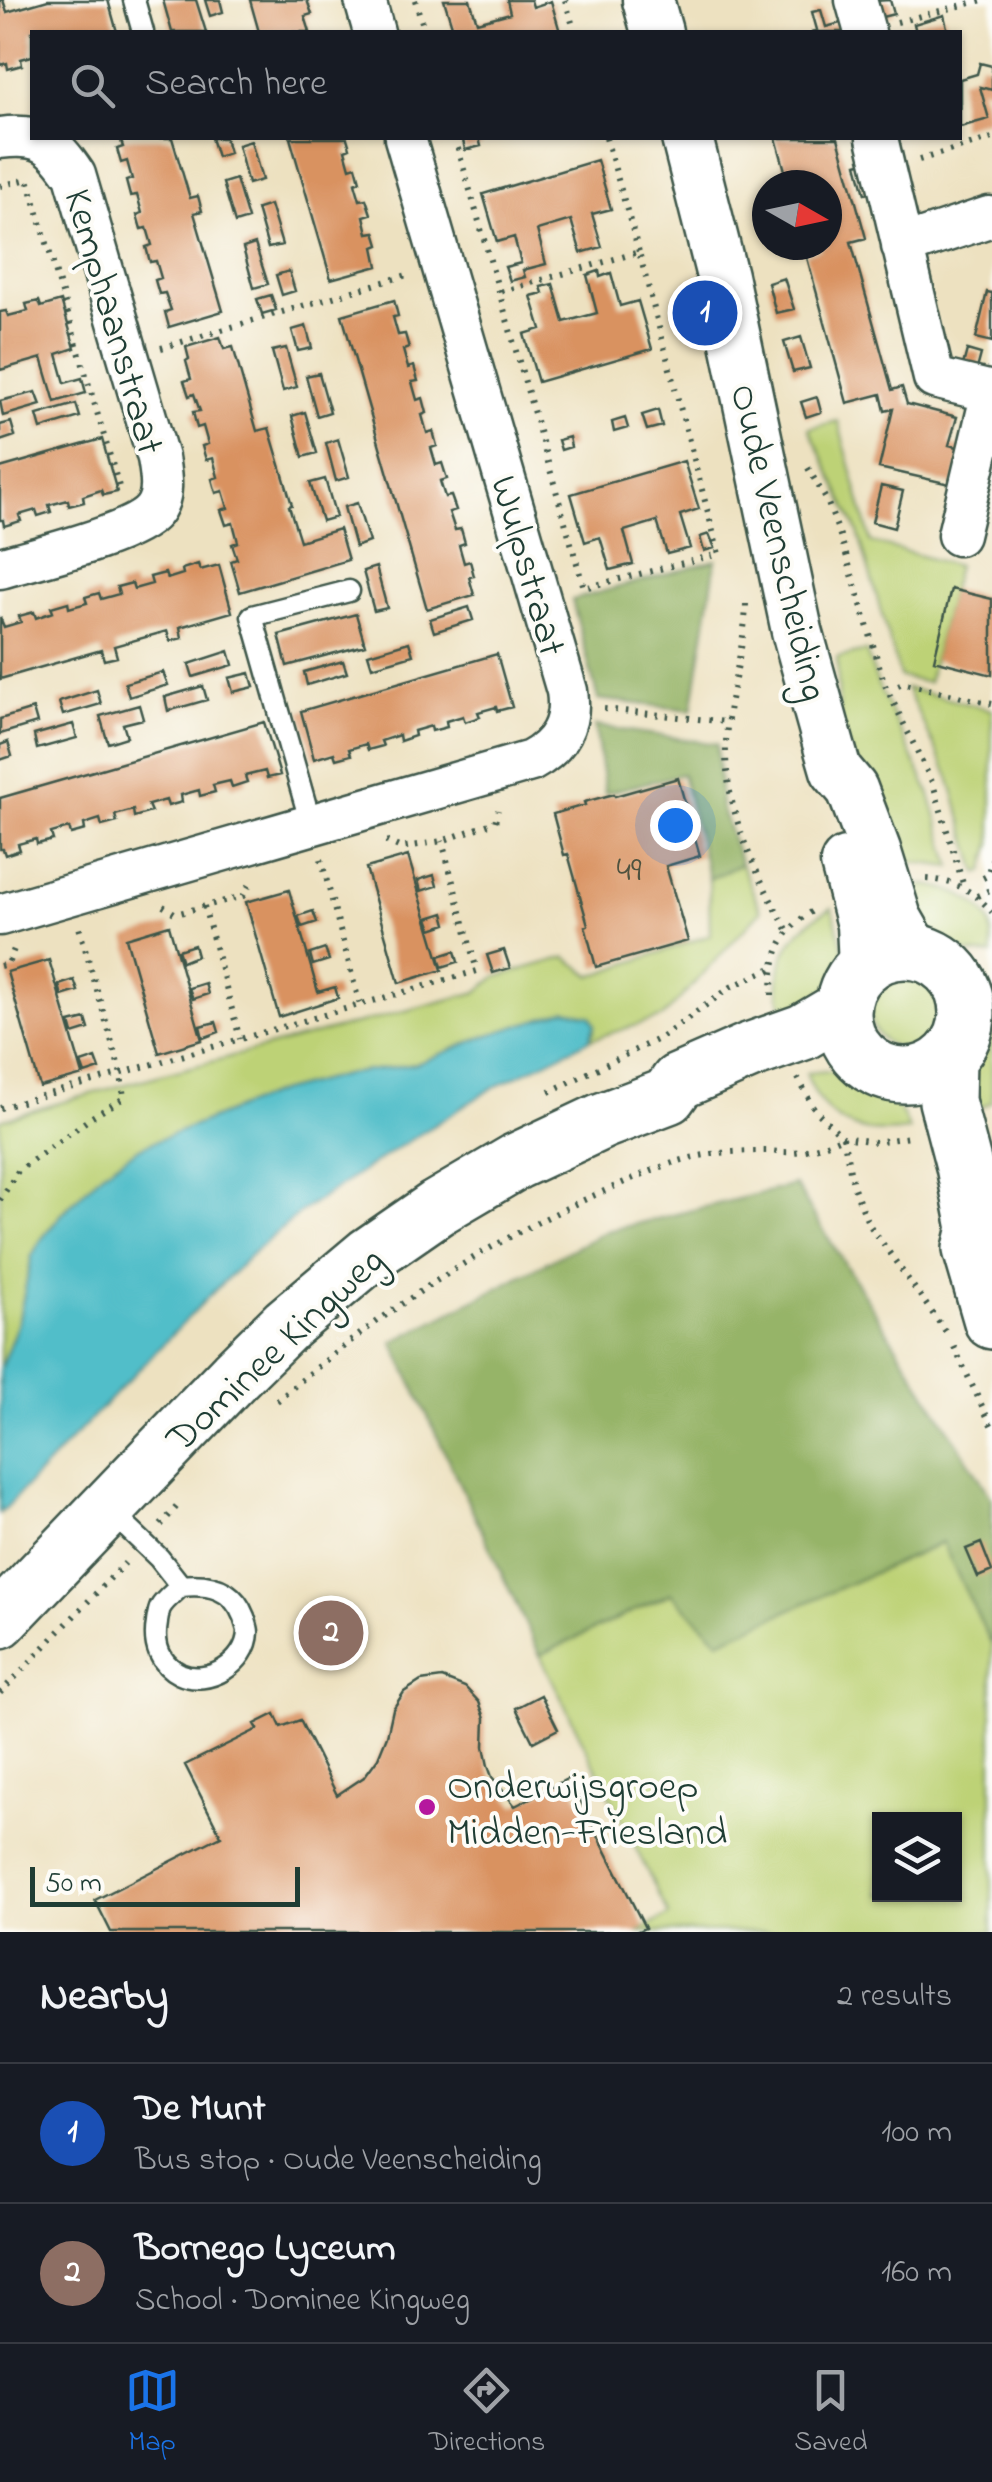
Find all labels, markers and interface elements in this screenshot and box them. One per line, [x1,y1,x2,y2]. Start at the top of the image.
search box [30,30,962,140]
text: Search here [145,57,327,113]
icon: search [65,58,120,113]
north arrow [752,170,842,260]
street label: Kemphaanstraat [46,183,178,462]
pin: 1 [672,276,738,350]
street label: Oude Veenscheiding [711,379,842,707]
street label: Wulpstraat [472,469,580,663]
your location [650,800,701,851]
house number: 49 [617,846,642,897]
street label: Dominee Kingweg [154,1234,400,1469]
pin: 2 [298,1596,364,1670]
place label: Onderwijsgroep Midden-Friesland [447,1759,727,1864]
marker: Onderwijsgroep Midden-Friesland [416,1796,438,1818]
map controls [872,1812,962,1902]
button: layers [872,1812,962,1902]
scale bar [30,1862,300,1906]
text: 50 m [45,1864,102,1905]
text: Nearby [40,1967,168,2028]
text: 2 results [837,1974,952,2021]
text: De Munt [135,2082,266,2138]
text: 1 [67,2110,78,2157]
text: 100 m [881,2110,952,2157]
text: Bus stop · Oude Veenscheiding [135,2138,542,2185]
text: Bornego Lyceum [135,2222,396,2278]
text: 2 [65,2250,80,2297]
text: 160 m [881,2250,952,2297]
text: School · Dominee Kingweg [135,2278,470,2325]
tab: Map [125,2363,180,2464]
tab: Directions [429,2363,545,2464]
tab: Saved [794,2363,867,2464]

